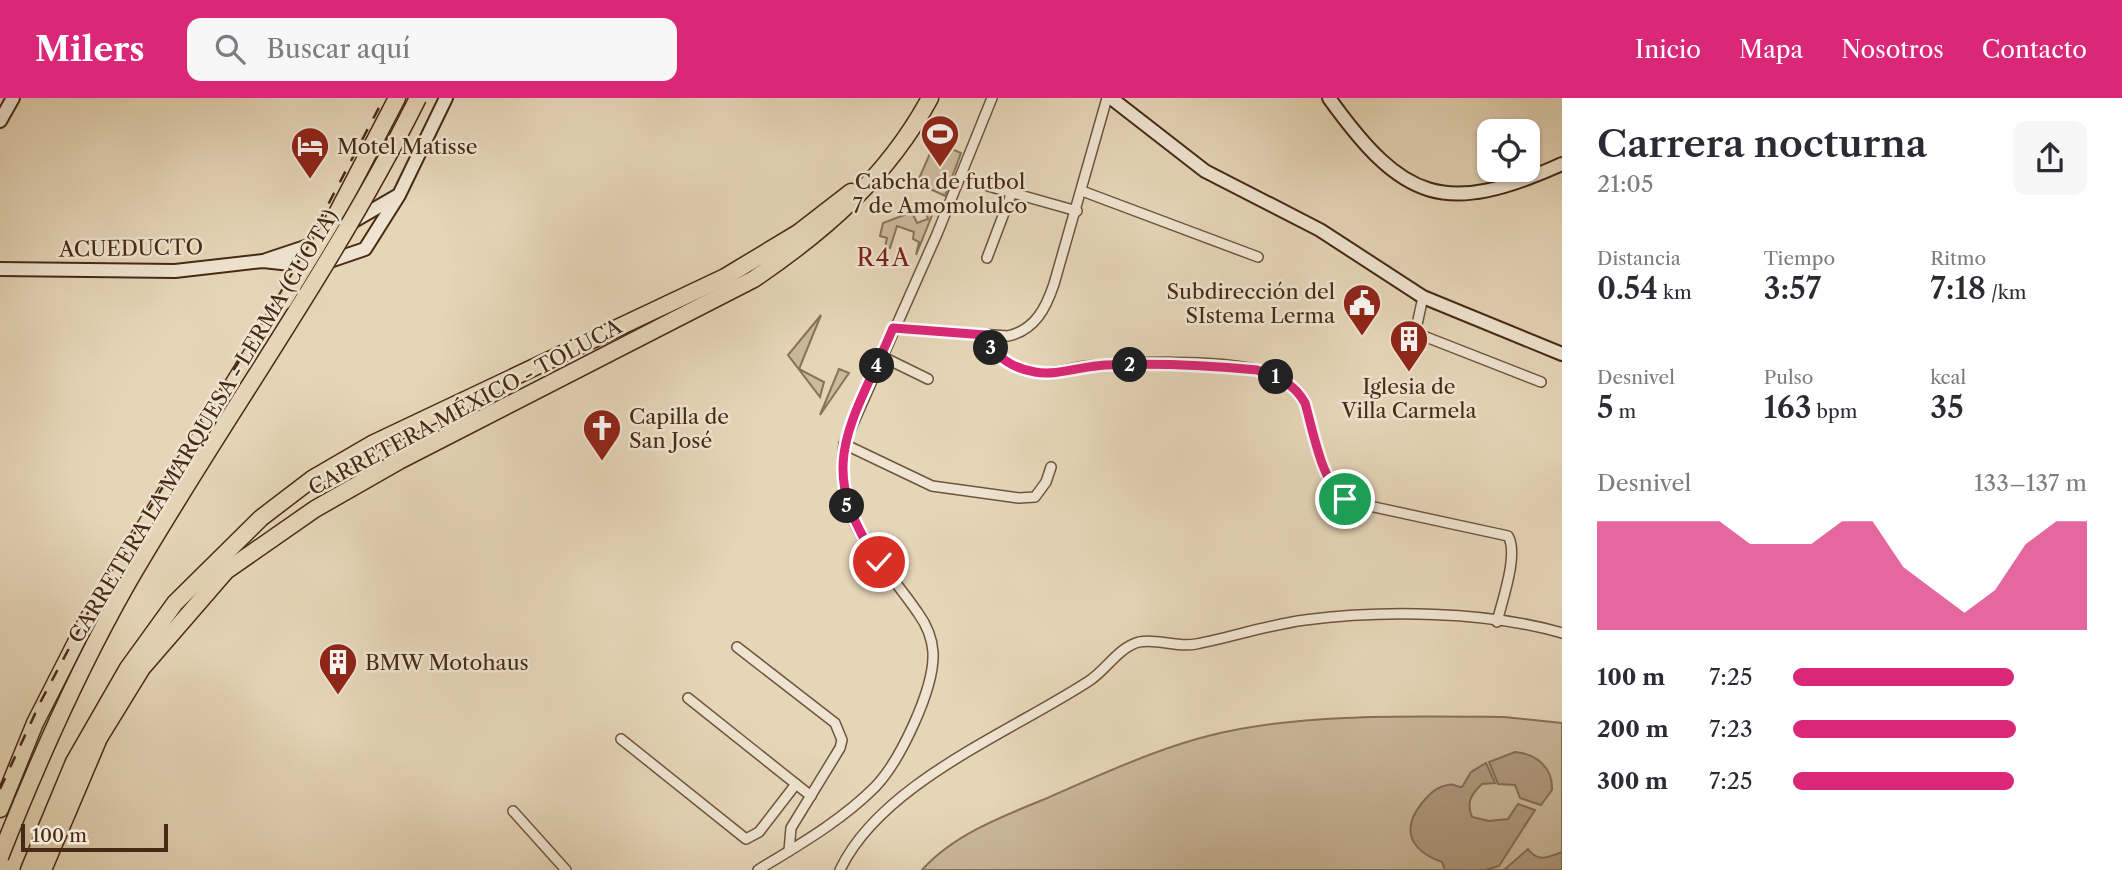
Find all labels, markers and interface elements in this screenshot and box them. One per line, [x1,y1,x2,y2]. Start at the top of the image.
search box [187,18,677,81]
text: Milers [35,29,145,70]
icon: search [211,30,249,68]
text: Buscar aquí [267,33,410,65]
text: Inicio [1635,35,1701,64]
text: Mapa [1739,35,1803,64]
text: Nosotros [1841,35,1944,64]
text: Contacto [1982,35,2087,64]
sports icon: Cabcha de futbol 7 de Amomolulco [919,113,961,168]
map controls [1477,119,1540,182]
button: locate [1477,119,1540,182]
text: Carrera nocturna [1597,120,1927,167]
button: share [2013,121,2087,195]
hotel icon: Motel Matisse [289,125,331,180]
place label: Motel Matisse [337,134,478,159]
place label: Cabcha de futbol 7 de Amomolulco [853,169,1027,218]
text: 21:05 [1597,170,1653,198]
street label: CARRETERA LA MARQUESA - LERMA (CUOTA) [63,205,343,647]
street label: ACUEDUCTO [58,234,203,262]
district label: R4A [856,243,912,272]
text: Distancia [1597,247,1681,270]
text: Tiempo [1764,247,1835,270]
text: Ritmo [1930,247,1986,270]
text: 0.54 [1597,270,1658,307]
text: 3:57 [1764,270,1821,307]
text: 7:18 [1930,270,1986,307]
place label: Subdirección del SIstema Lerma [1166,279,1336,328]
text: km [1658,281,1692,304]
text: /km [1986,281,2026,304]
public building icon: Subdirección del SIstema Lerma [1341,282,1383,337]
street label: CARRETERA MÉXICO - TOLUCA [304,313,626,500]
building icon: Iglesia de Villa Carmela [1388,318,1430,373]
pin: 3 [974,330,1009,366]
text: 3 [985,336,996,359]
pin: 4 [860,348,894,384]
pin: 2 [1112,348,1148,382]
text: 2 [1124,353,1135,376]
text: 4 [871,354,882,377]
pin: 1 [1258,360,1294,394]
text: 1 [1271,365,1280,388]
text: Desnivel [1597,366,1675,389]
text: Pulso [1764,366,1813,389]
text: kcal [1930,366,1966,389]
place label: Iglesia de Villa Carmela [1340,374,1478,423]
text: 5 [1597,389,1613,426]
text: 163 [1764,389,1811,426]
text: 35 [1930,389,1964,426]
text: m [1613,400,1636,423]
text: bpm [1811,400,1857,423]
place label: Capilla de San José [629,404,729,453]
church icon: Capilla de San José [581,407,623,462]
pin [1315,469,1375,529]
text: Desnivel [1597,469,1691,497]
text: 133–137 m [1974,469,2087,497]
icon: arrive [1326,480,1364,518]
pin: 5 [830,488,864,524]
text: 5 [841,494,852,517]
pin [849,532,909,592]
icon: check [860,543,898,581]
building icon: BMW Motohaus [317,641,359,696]
place label: BMW Motohaus [365,650,529,675]
text: 100 m [1597,663,1665,691]
text: 7:25 [1709,663,1753,691]
text: 200 m [1597,715,1669,743]
text: 7:23 [1709,715,1753,743]
text: 300 m [1597,767,1668,795]
text: 7:25 [1709,767,1753,795]
scale bar [21,821,168,853]
text: 100 m [32,824,87,847]

